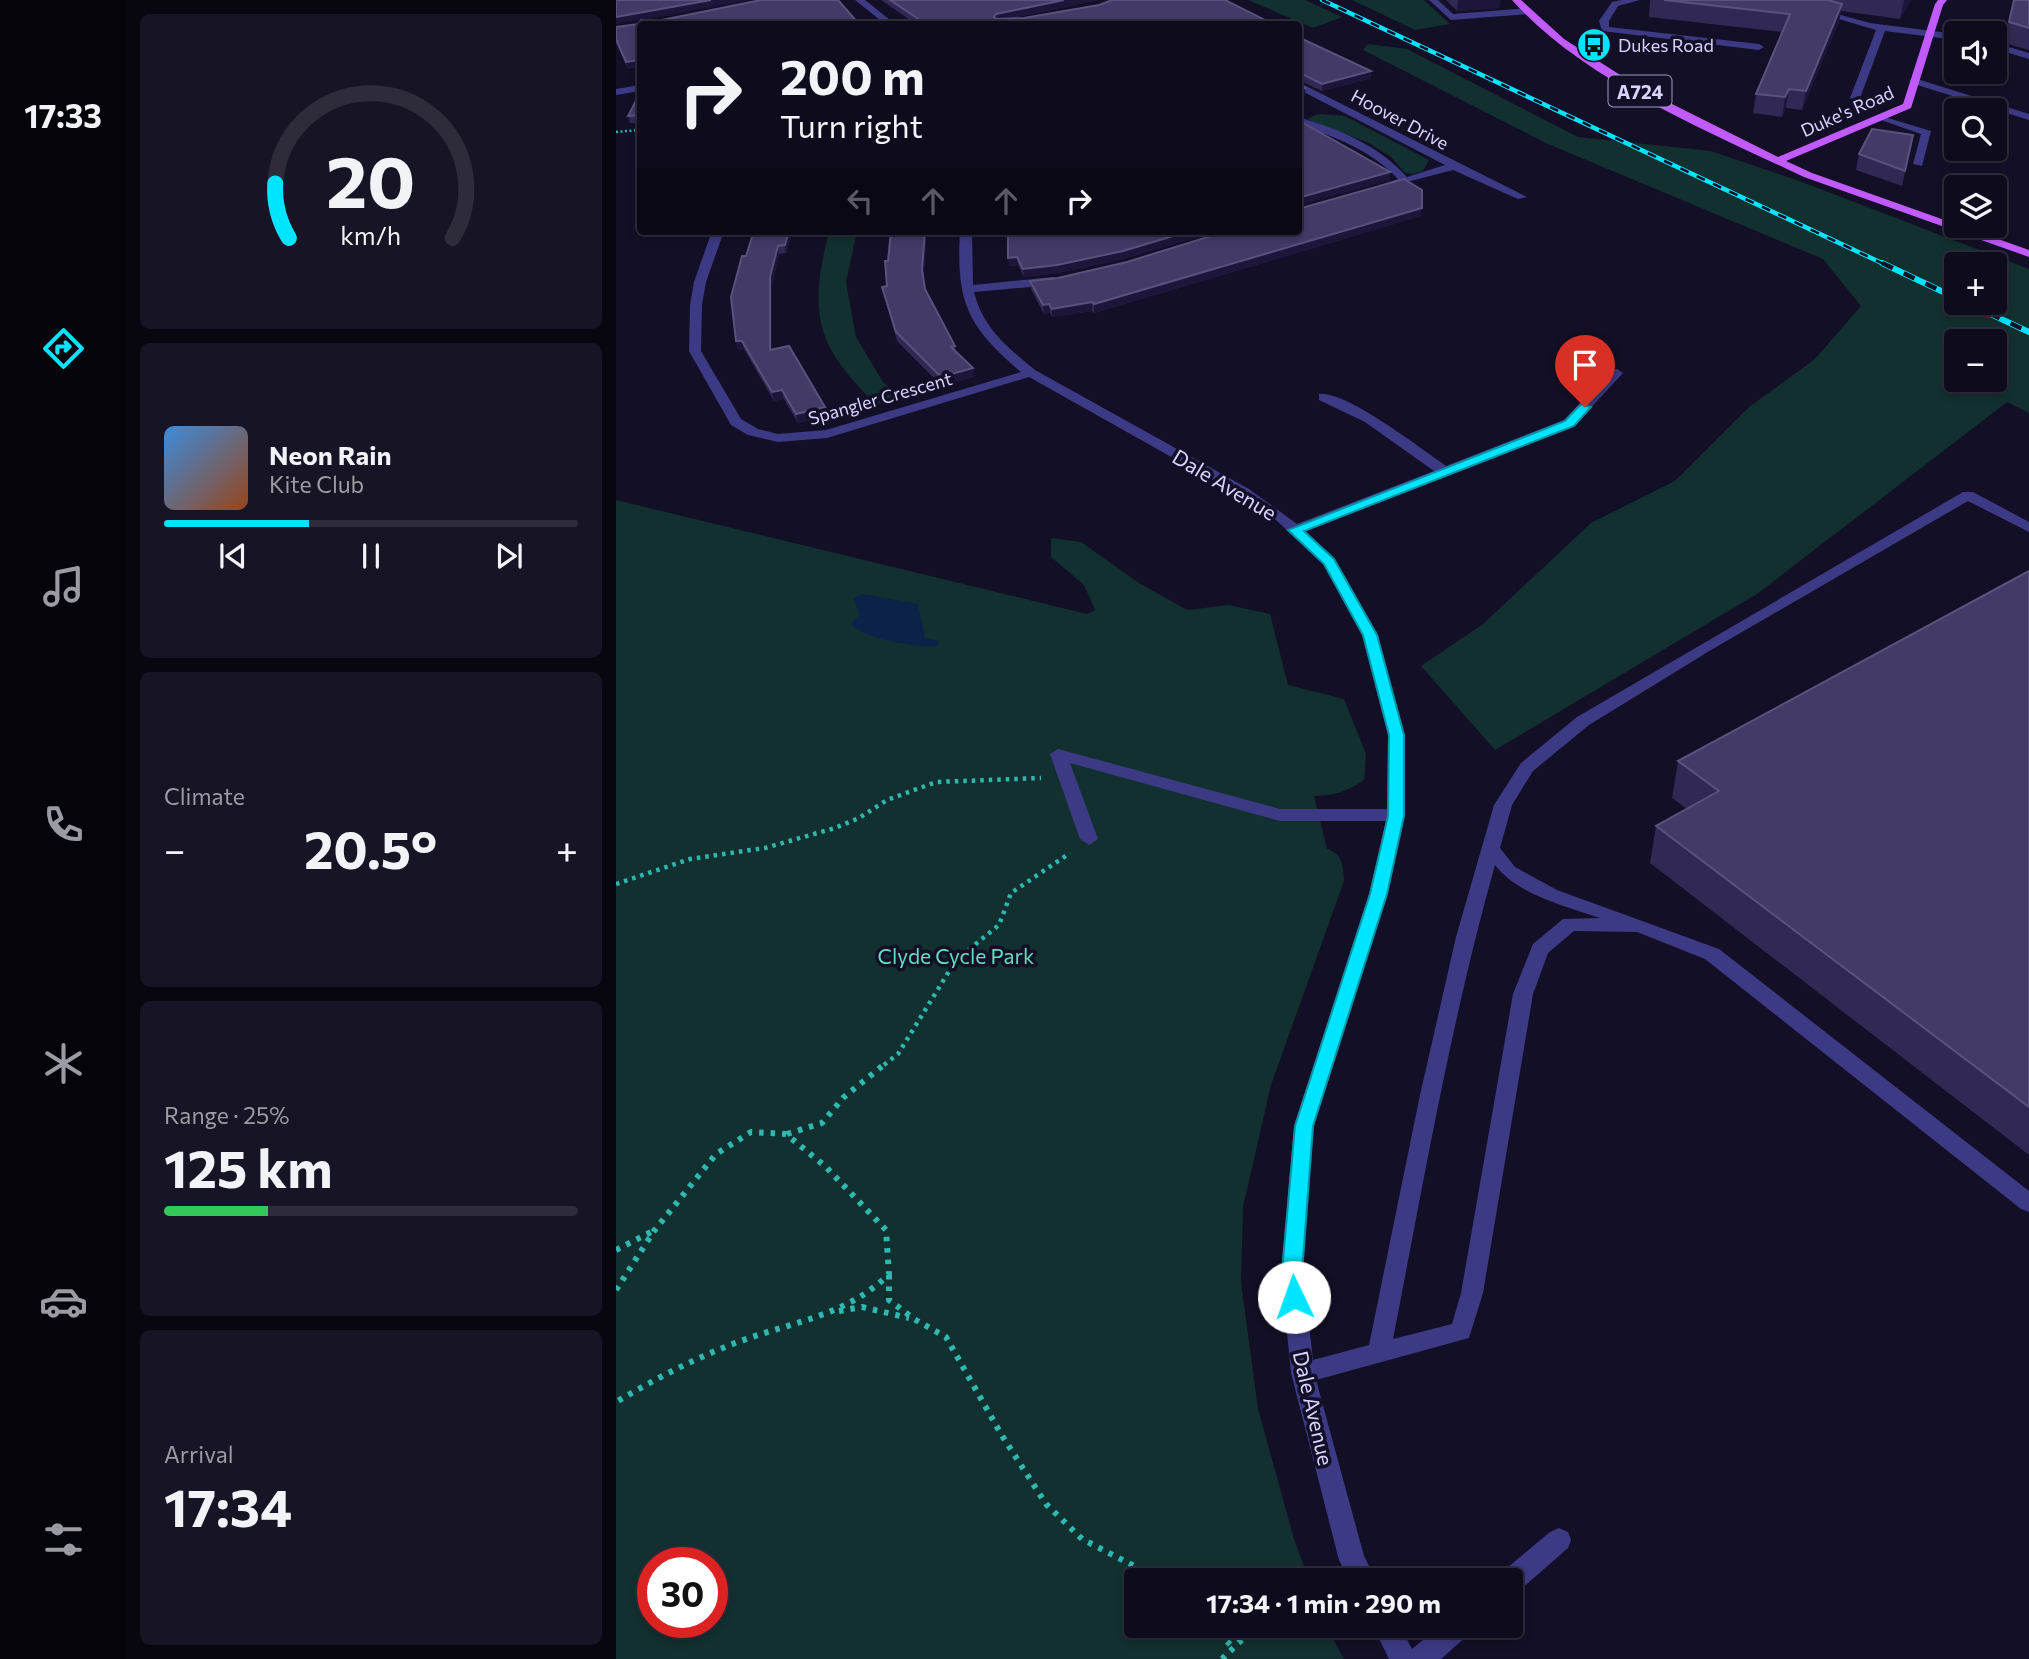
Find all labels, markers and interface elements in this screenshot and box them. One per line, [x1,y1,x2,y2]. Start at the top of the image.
map controls [1944,21,2007,392]
button: sound [1944,21,2007,84]
bus stop icon: Dukes Road [1575,26,1613,64]
place label: Dukes Road [1618,34,1714,56]
text: 200 m [780,45,925,105]
icon: right [665,49,756,140]
road number: A724 [1608,76,1672,106]
street label: Duke's Road [1797,81,1897,141]
street label: Hoover Drive [1348,84,1452,154]
text: 17:33 [24,95,102,135]
button: search [1944,98,2007,161]
text: Turn right [780,105,923,145]
text: 20 [326,134,416,223]
button: layers [1944,175,2007,238]
icon: left [841,182,879,220]
icon: ahead [914,182,952,220]
icon: ahead [987,182,1025,220]
icon: right [1060,182,1098,220]
text: km/h [341,219,401,249]
button: + [1944,252,2007,315]
icon: directions [39,324,88,373]
button: − [1944,329,2007,392]
pin [1555,335,1615,407]
icon: arrive [1566,346,1604,384]
street label: Spangler Crescent [806,367,954,429]
text: Neon Rain [269,439,392,470]
street label: Dale Avenue [1168,443,1282,525]
text: Kite Club [269,470,364,498]
icon: previous [214,537,252,575]
icon: pause [352,537,390,575]
icon: next [490,537,528,575]
icon: music [39,562,88,611]
text: Climate [164,782,245,810]
icon: phone [39,800,88,849]
text: 20.5° [304,816,437,880]
text: − [164,825,186,872]
text: + [556,825,578,872]
park label: Clyde Cycle Park [878,943,1034,968]
icon: climate [39,1039,88,1088]
text: Range · 25% [164,1101,289,1129]
text: 125 km [164,1135,333,1199]
position arrow [1257,1260,1331,1334]
icon: car [39,1277,88,1326]
street label: Dale Avenue [1289,1348,1339,1468]
text: Arrival [164,1440,234,1468]
text: 17:34 [164,1474,292,1538]
icon: filters [39,1515,88,1564]
speed limit sign: 30 [637,1547,728,1638]
text: 17:34 · 1 min · 290 m [1206,1587,1441,1618]

